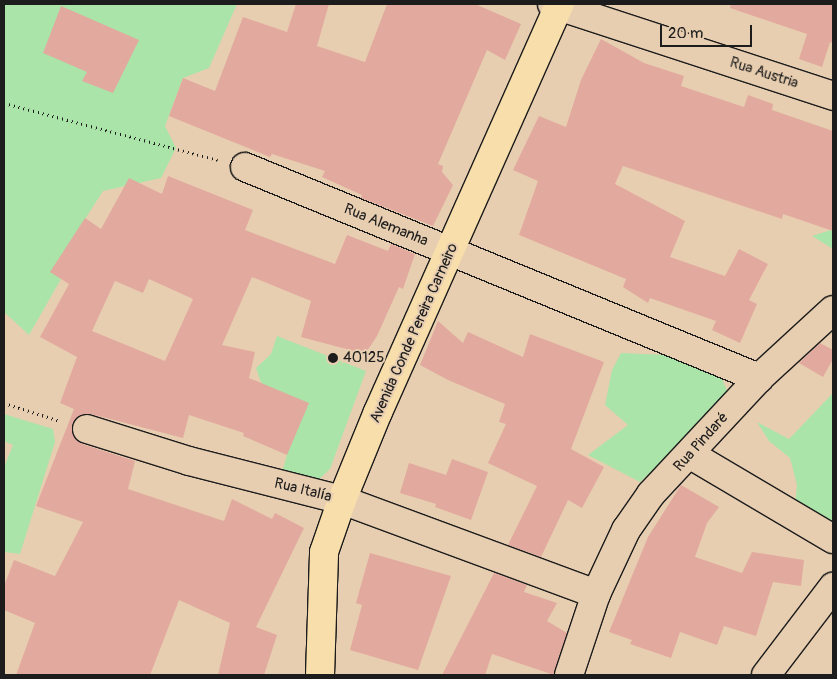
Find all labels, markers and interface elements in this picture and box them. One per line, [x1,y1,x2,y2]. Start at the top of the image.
scale bar [662,15,754,47]
text: 20 m [668,24,703,43]
street label: Rua Austria [728,53,800,93]
street label: Rua Alemanha [341,200,431,250]
street label: Avenida Conde Pereira Carneiro [366,240,462,426]
place label: 40125 [343,349,384,367]
marker: 40125 [327,352,339,364]
street label: Rua Pindaré [670,409,732,475]
street label: Rua Italía [272,474,334,506]

